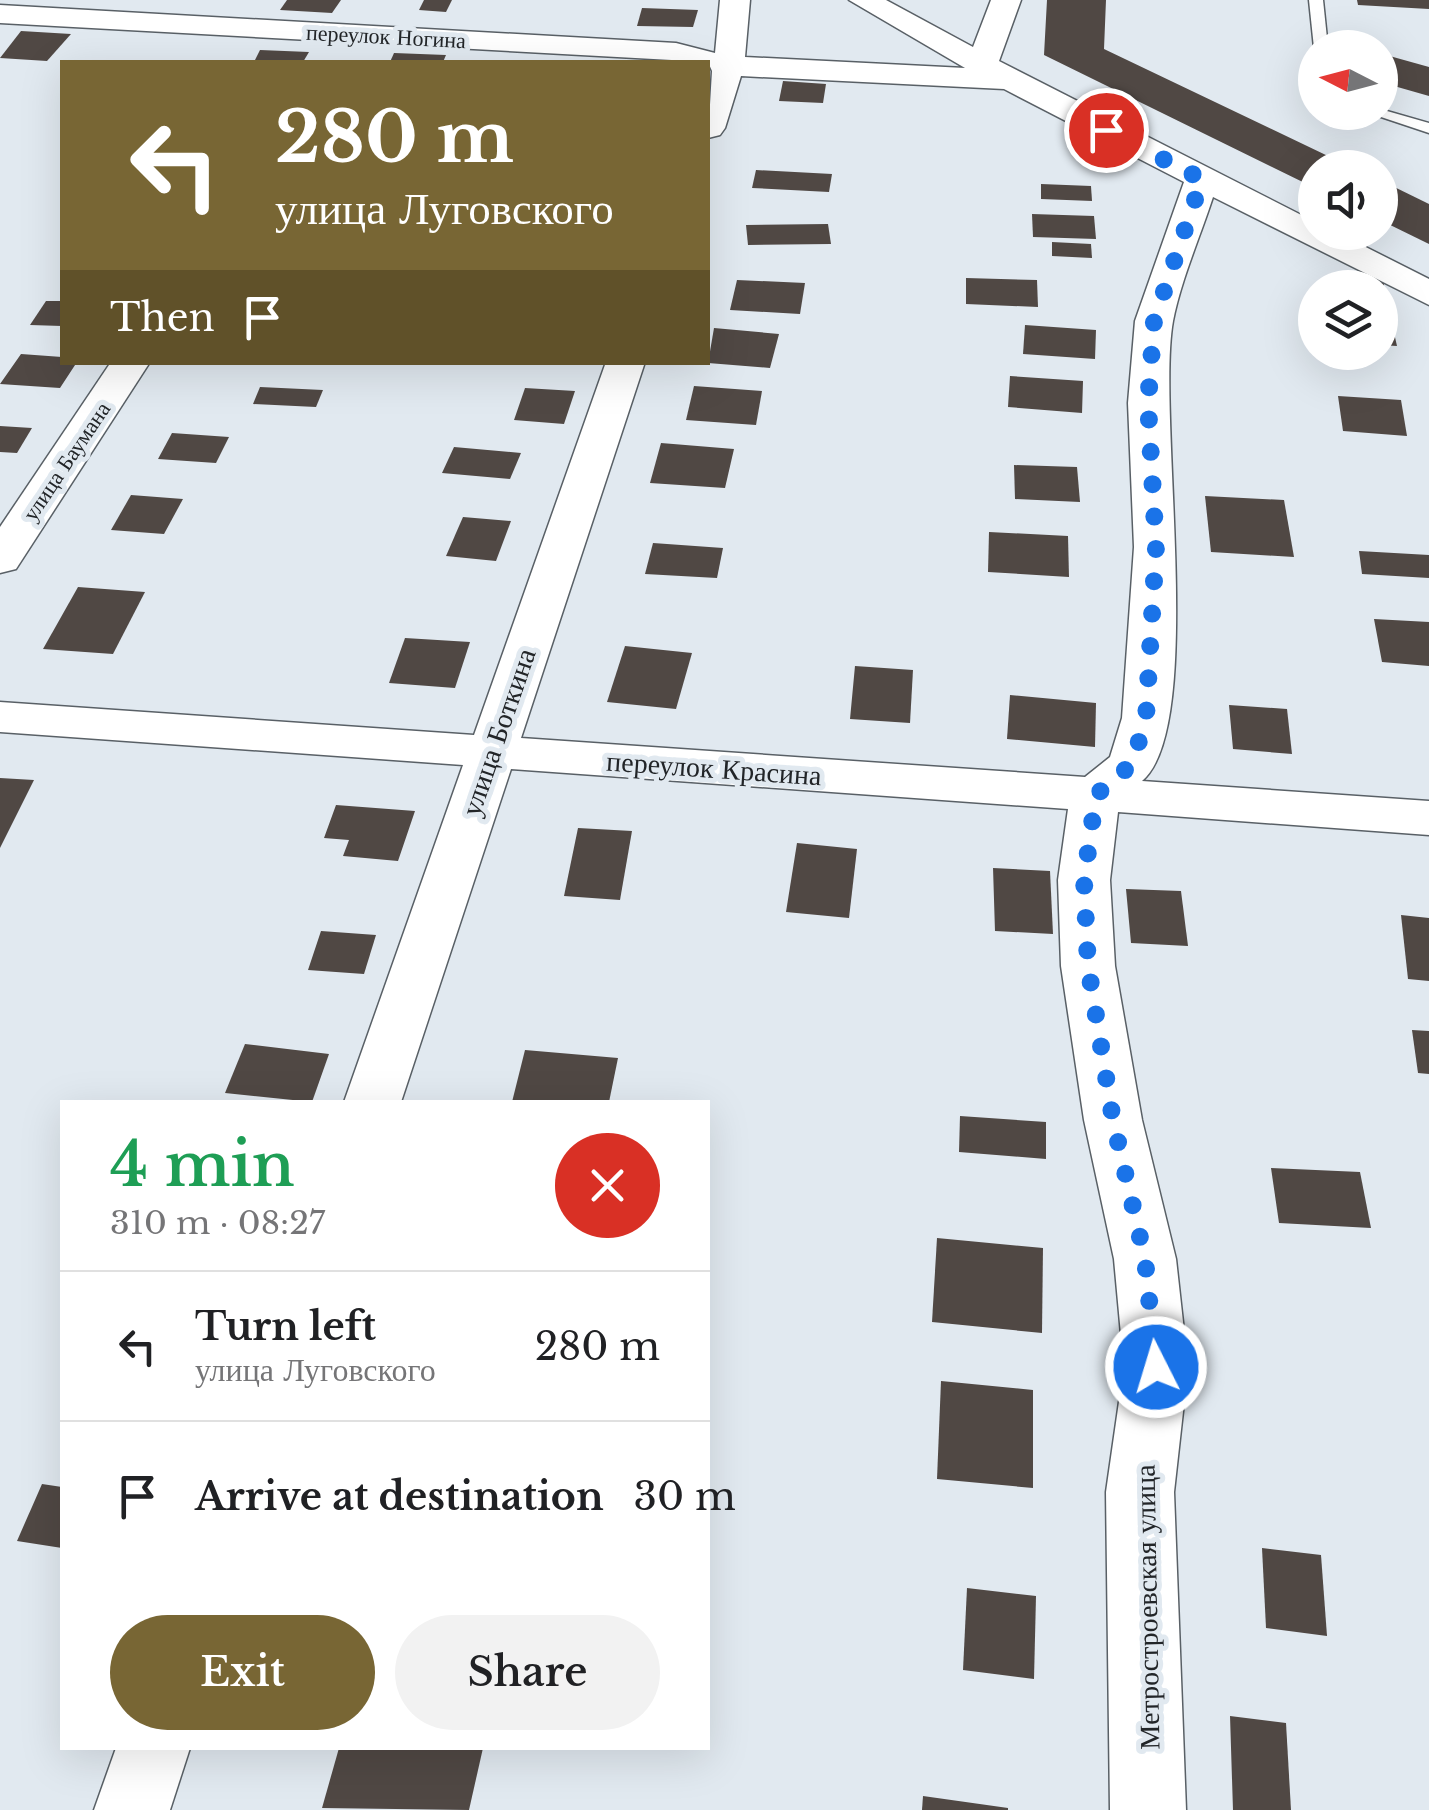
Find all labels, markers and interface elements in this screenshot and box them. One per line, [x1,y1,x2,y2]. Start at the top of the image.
street label: переулок Ногина [305,19,467,54]
north arrow [1298,30,1398,130]
map controls [1298,30,1398,370]
pin [1064,88,1149,173]
text: 280 m [275,94,514,181]
icon: left [110,100,240,230]
icon: arrive [1079,103,1134,158]
button: sound [1298,150,1398,250]
text: улица Луговского [275,180,614,236]
button: layers [1298,270,1398,370]
icon: arrive [235,290,290,345]
text: Then [110,294,215,341]
street label: улица Баумана [17,396,116,526]
street label: улица Боткина [453,643,544,821]
street label: переулок Красина [605,744,823,794]
text: 4 min [110,1128,295,1202]
button: close [555,1133,660,1238]
text: 310 m · 08:27 [110,1203,325,1243]
text: Turn left [195,1303,376,1350]
position arrow [1104,1315,1208,1419]
icon: left [110,1319,165,1374]
text: 280 m [535,1323,660,1370]
text: улица Луговского [195,1350,436,1390]
street label: Метростроевская улица [1128,1464,1167,1750]
icon: arrive [110,1469,165,1524]
text: Arrive at destination [195,1473,604,1520]
text: 30 m [634,1473,736,1520]
button: Exit [110,1615,375,1730]
button: Share [395,1615,660,1730]

